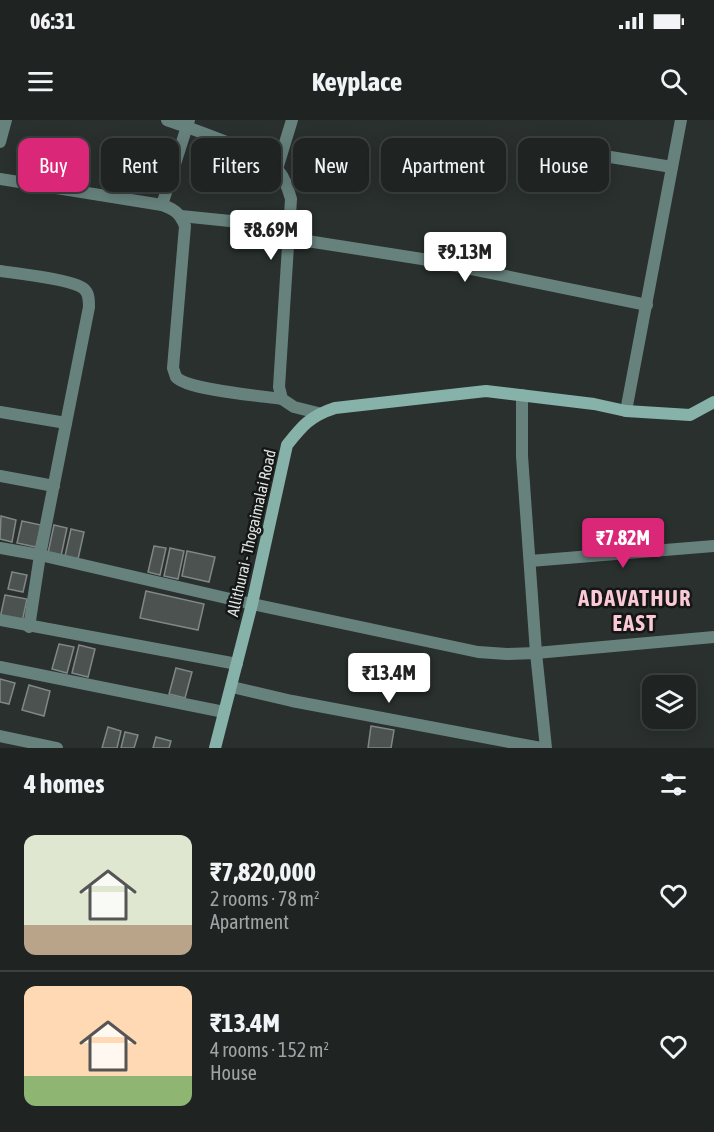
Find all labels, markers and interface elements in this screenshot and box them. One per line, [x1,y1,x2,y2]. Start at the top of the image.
text: 06:31 [30,8,75,34]
icon: menu [24,65,57,98]
icon: search [657,65,690,98]
text: Keyplace [312,66,402,97]
chip: Buy [18,138,89,192]
chip: Rent [101,138,179,192]
chip: Filters [191,138,281,192]
chip: New [293,138,369,192]
chip: Apartment [381,138,506,192]
chip: House [518,138,609,192]
pin: ₹8.69M [222,210,320,261]
text: ₹8.69M [244,218,298,241]
pin: ₹9.13M [416,232,514,283]
text: ₹9.13M [438,240,492,263]
street label: Allithurai - Thogaimalai Road [223,448,280,618]
pin: ₹7.82M [574,518,672,569]
text: ₹7.82M [596,526,650,549]
district label: ADAVATHUR EAST [577,585,692,636]
pin: ₹13.4M [340,653,438,704]
text: ₹13.4M [362,661,416,684]
map controls [642,675,696,729]
button: layers [642,675,696,729]
icon: filters [657,768,690,801]
text: 4 homes [24,769,104,799]
text: ₹7,820,000 [210,857,316,887]
icon: home [72,859,144,931]
icon: heart [657,879,690,912]
text: 2 rooms · 78 m² [210,887,320,910]
text: Apartment [210,910,289,933]
text: ₹13.4M [210,1008,280,1038]
icon: home [72,1010,144,1082]
icon: heart [657,1030,690,1063]
text: 4 rooms · 152 m² [210,1038,329,1061]
text: House [210,1061,257,1084]

